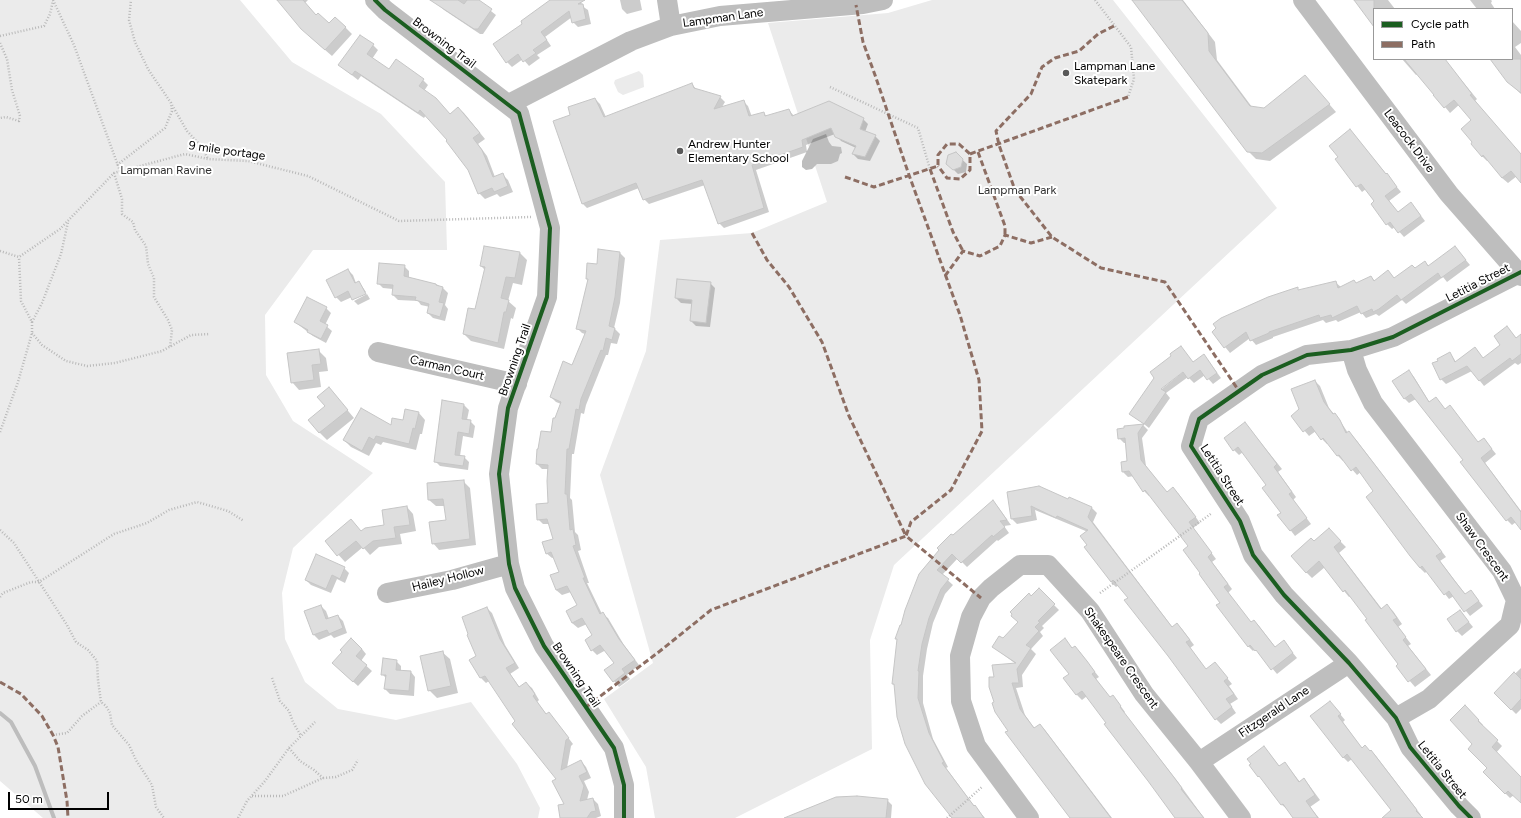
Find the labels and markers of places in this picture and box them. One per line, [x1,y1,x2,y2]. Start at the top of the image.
place label: Lampman Lane Skatepark [1074,59,1155,87]
marker: Lampman Lane Skatepark [1061,68,1071,78]
place label: Andrew Hunter Elementary School [688,137,789,165]
marker: Andrew Hunter Elementary School [675,146,685,156]

